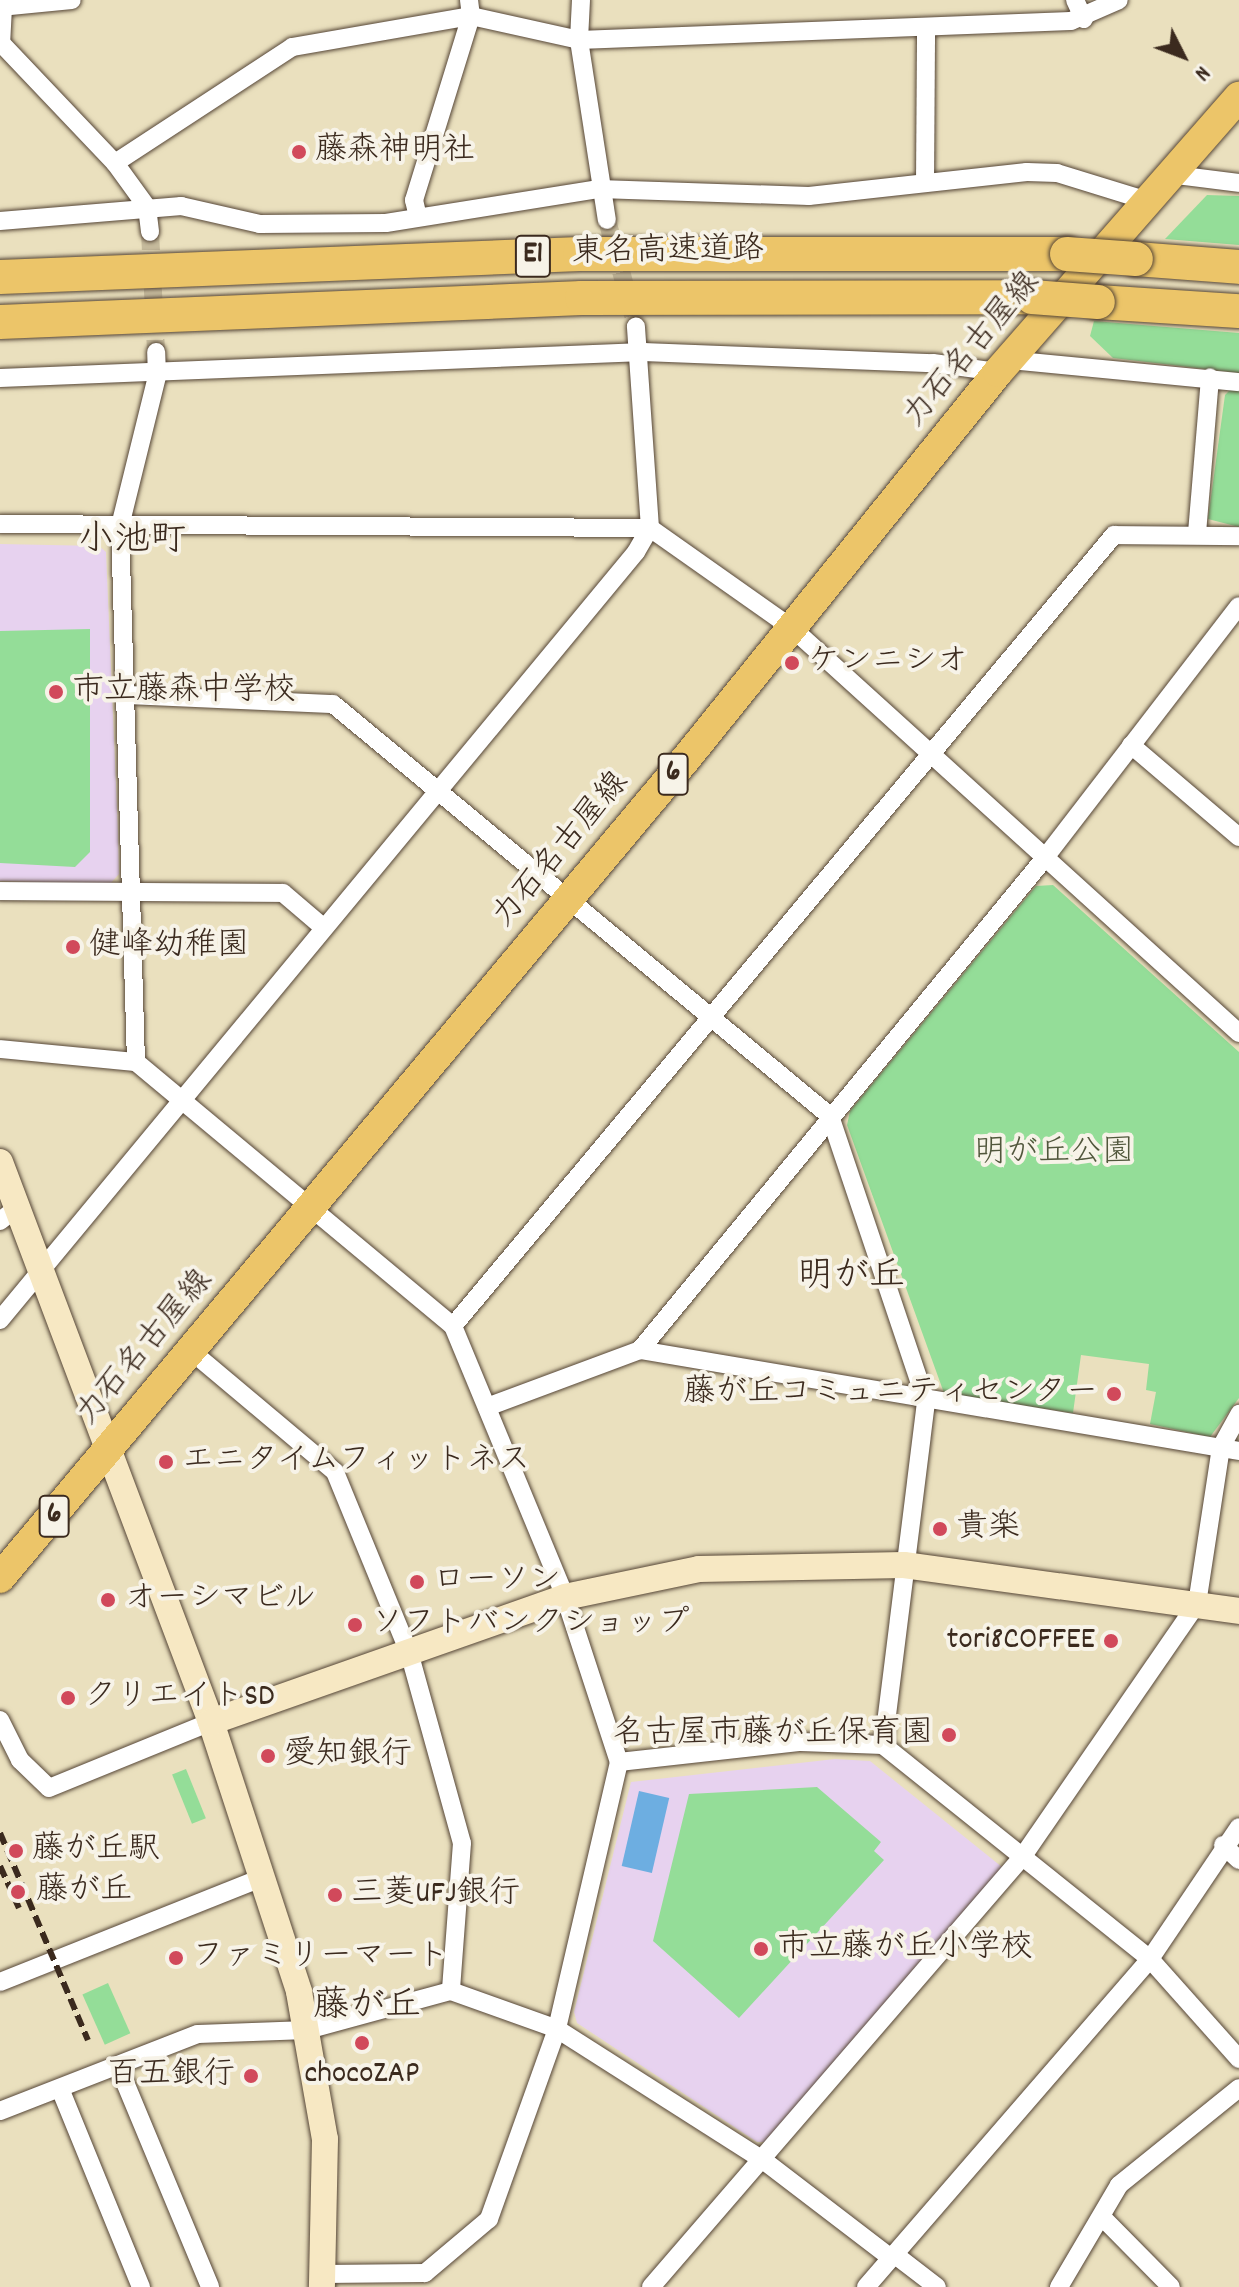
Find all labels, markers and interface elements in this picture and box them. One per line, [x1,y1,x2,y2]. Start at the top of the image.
north arrow [1143,16,1223,96]
text: N [1186,58,1216,87]
place label: 藤森神明社 [315,133,475,171]
marker: 藤森神明社 [290,143,308,161]
road number: E1 [513,230,553,282]
street label: 東名高速道路 [572,232,764,274]
street label: 力石名古屋線 [897,265,1049,437]
district label: 小池町 [78,521,186,565]
place label: ケンニシオ [808,644,968,682]
marker: ケンニシオ [783,654,801,672]
place label: 市立藤森中学校 [72,673,296,711]
marker: 市立藤森中学校 [47,683,65,701]
road number: 6 [657,748,689,800]
street label: 力石名古屋線 [486,765,638,937]
place label: 健峰幼稚園 [89,928,249,966]
marker: 健峰幼稚園 [64,938,82,956]
park label: 明が丘公園 [974,1135,1134,1173]
district label: 明が丘 [797,1257,905,1301]
street label: 力石名古屋線 [70,1263,222,1435]
place label: 藤が丘コミュニティセンター [682,1375,1098,1413]
marker: 藤が丘コミュニティセンター [1105,1385,1123,1403]
place label: エニタイムフィットネス [182,1443,534,1481]
marker: エニタイムフィットネス [157,1453,175,1471]
road number: 6 [38,1490,70,1542]
place label: 貴楽 [956,1510,1020,1548]
marker: 貴楽 [931,1520,949,1538]
place label: ローソン [433,1563,561,1601]
marker: ローソン [408,1573,426,1591]
place label: オーシマビル [124,1581,316,1619]
marker: オーシマビル [99,1591,117,1609]
place label: ソフトバンクショップ [371,1606,691,1644]
marker: ソフトバンクショップ [346,1616,364,1634]
place label: tori8COFFEE [947,1622,1095,1660]
marker: tori8COFFEE [1102,1632,1120,1650]
place label: クリエイトSD [84,1679,275,1717]
marker: クリエイトSD [59,1689,77,1707]
place label: 名古屋市藤が丘保育園 [613,1716,933,1754]
marker: 名古屋市藤が丘保育園 [940,1726,958,1744]
place label: 愛知銀行 [284,1737,412,1775]
marker: 愛知銀行 [259,1747,277,1765]
place label: 藤が丘駅 [32,1832,160,1870]
marker: 藤が丘駅 [7,1842,25,1860]
place label: 藤が丘 [36,1873,132,1911]
place label: 三菱UFJ銀行 [351,1876,520,1914]
marker: 藤が丘 [7,1881,29,1903]
marker: 三菱UFJ銀行 [326,1886,344,1904]
place label: 市立藤が丘小学校 [777,1930,1033,1968]
place label: ファミリーマート [192,1939,448,1977]
marker: 市立藤が丘小学校 [752,1940,770,1958]
marker: ファミリーマート [167,1949,185,1967]
district label: 藤が丘 [313,1987,421,2031]
marker: chocoZAP [353,2034,371,2052]
place label: chocoZAP [305,2056,419,2094]
place label: 百五銀行 [107,2057,235,2095]
marker: 百五銀行 [242,2067,260,2085]

